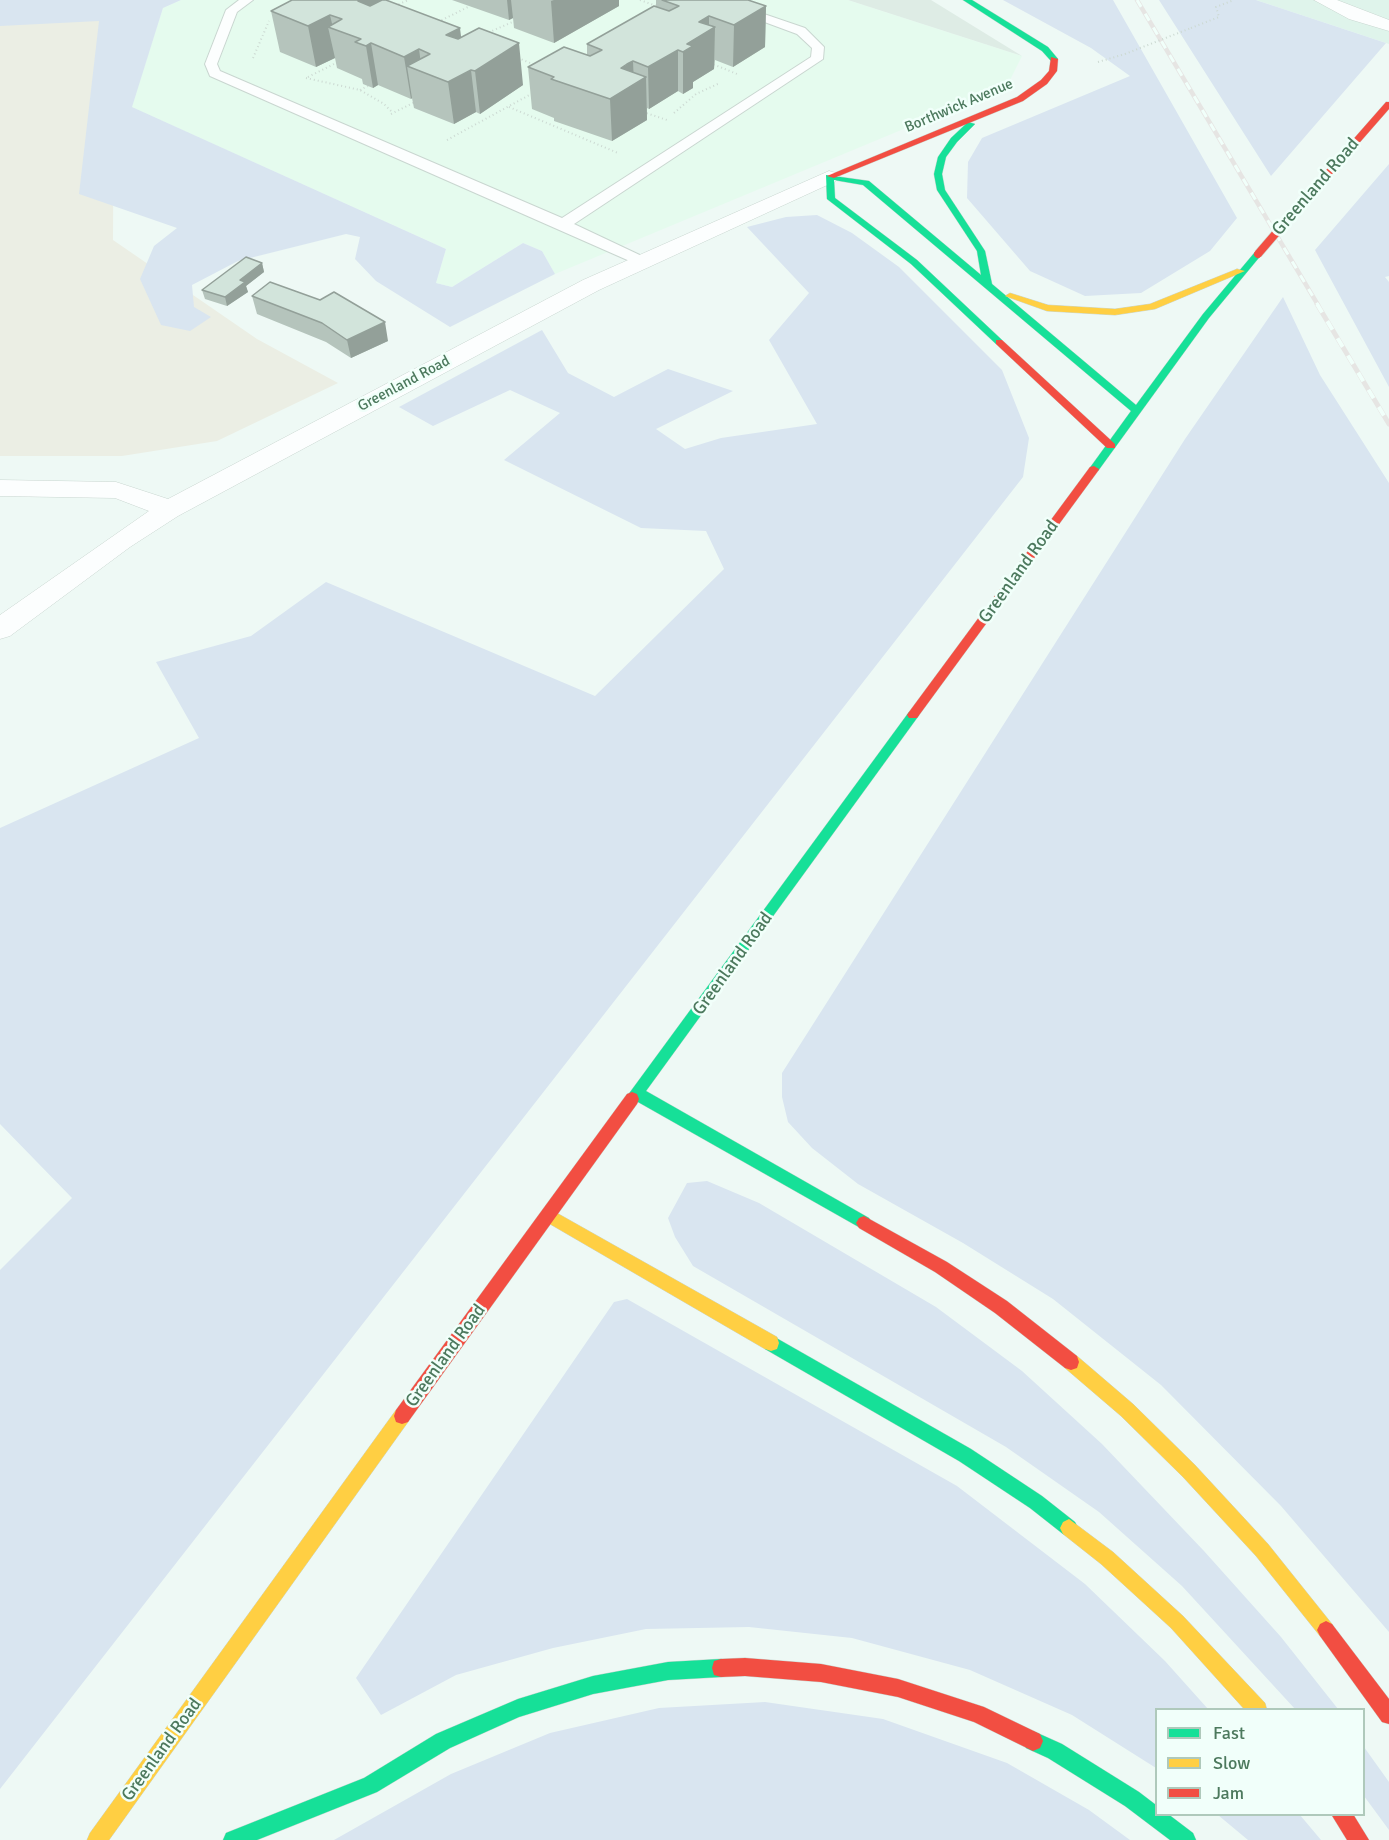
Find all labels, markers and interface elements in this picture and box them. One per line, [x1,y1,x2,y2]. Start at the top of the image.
street label: Borthwick Avenue [902,75,1016,137]
street label: Greenland Road [1268,134,1364,240]
street label: Greenland Road [355,352,453,416]
street label: Greenland Road [974,516,1064,628]
street label: Greenland Road [688,908,778,1020]
street label: Greenland Road [401,1300,491,1412]
street label: Greenland Road [117,1694,207,1806]
legend [1155,1708,1365,1816]
text: Fast [1213,1722,1245,1744]
text: Slow [1213,1752,1250,1774]
text: Jam [1213,1782,1244,1804]

